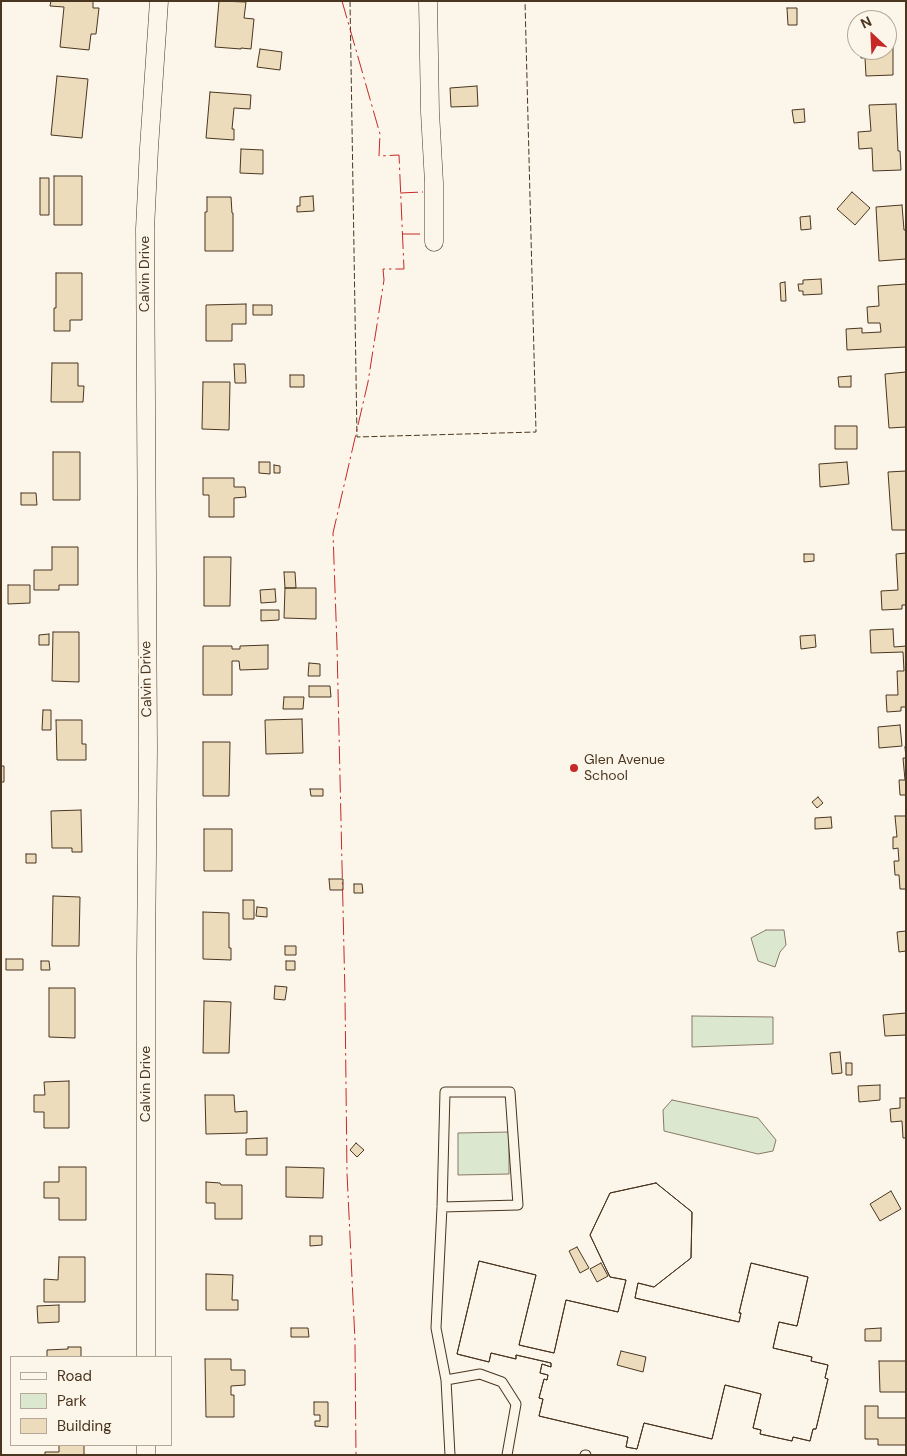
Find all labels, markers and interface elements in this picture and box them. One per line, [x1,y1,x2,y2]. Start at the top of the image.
north arrow [847,10,897,60]
text: N [858,12,875,33]
street label: Calvin Drive [137,236,153,312]
street label: Calvin Drive [138,641,156,717]
place label: Glen Avenue School [584,752,665,784]
marker: Glen Avenue School [568,762,580,774]
street label: Calvin Drive [138,1046,154,1122]
legend [10,1356,172,1446]
text: Road [57,1366,92,1386]
text: Park [57,1391,87,1411]
text: Building [57,1416,112,1436]

